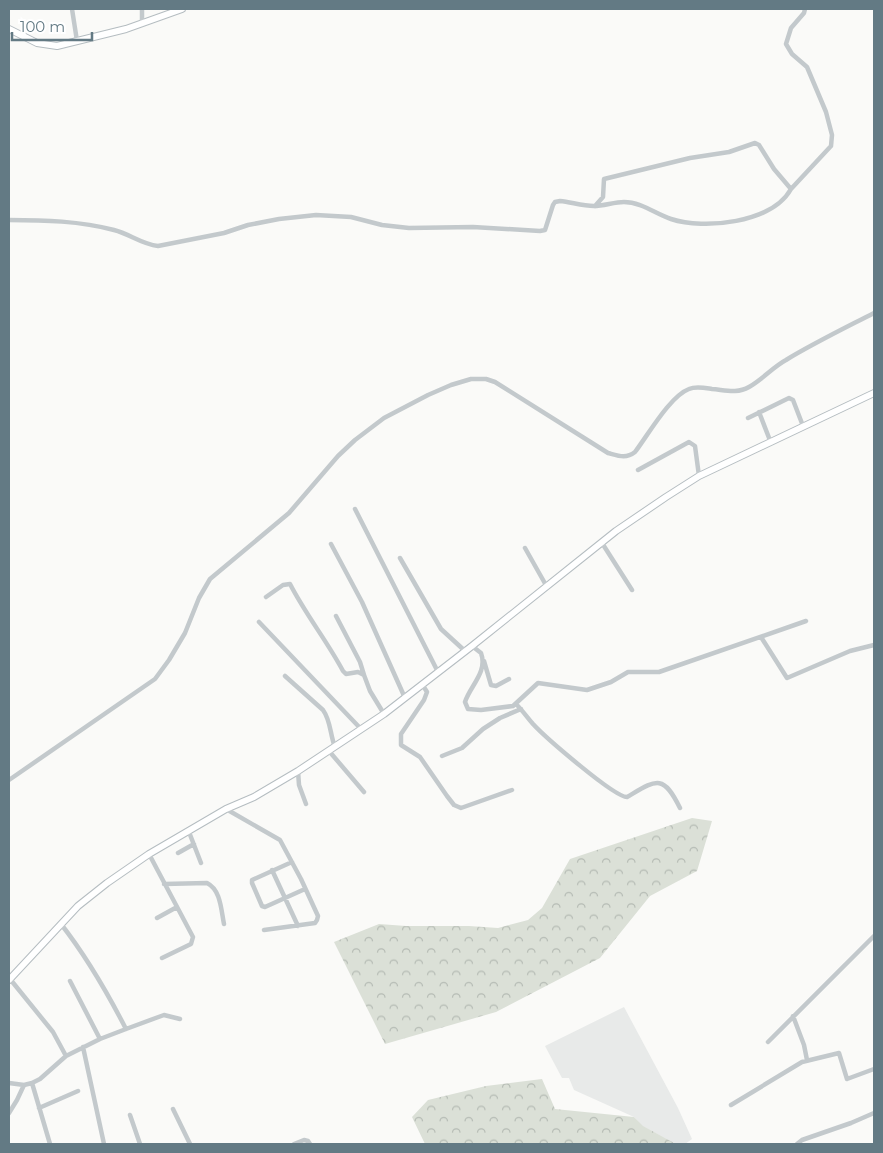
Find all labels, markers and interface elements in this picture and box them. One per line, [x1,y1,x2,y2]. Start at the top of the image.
scale bar [12,10,92,42]
text: 100 m [20,17,65,36]

